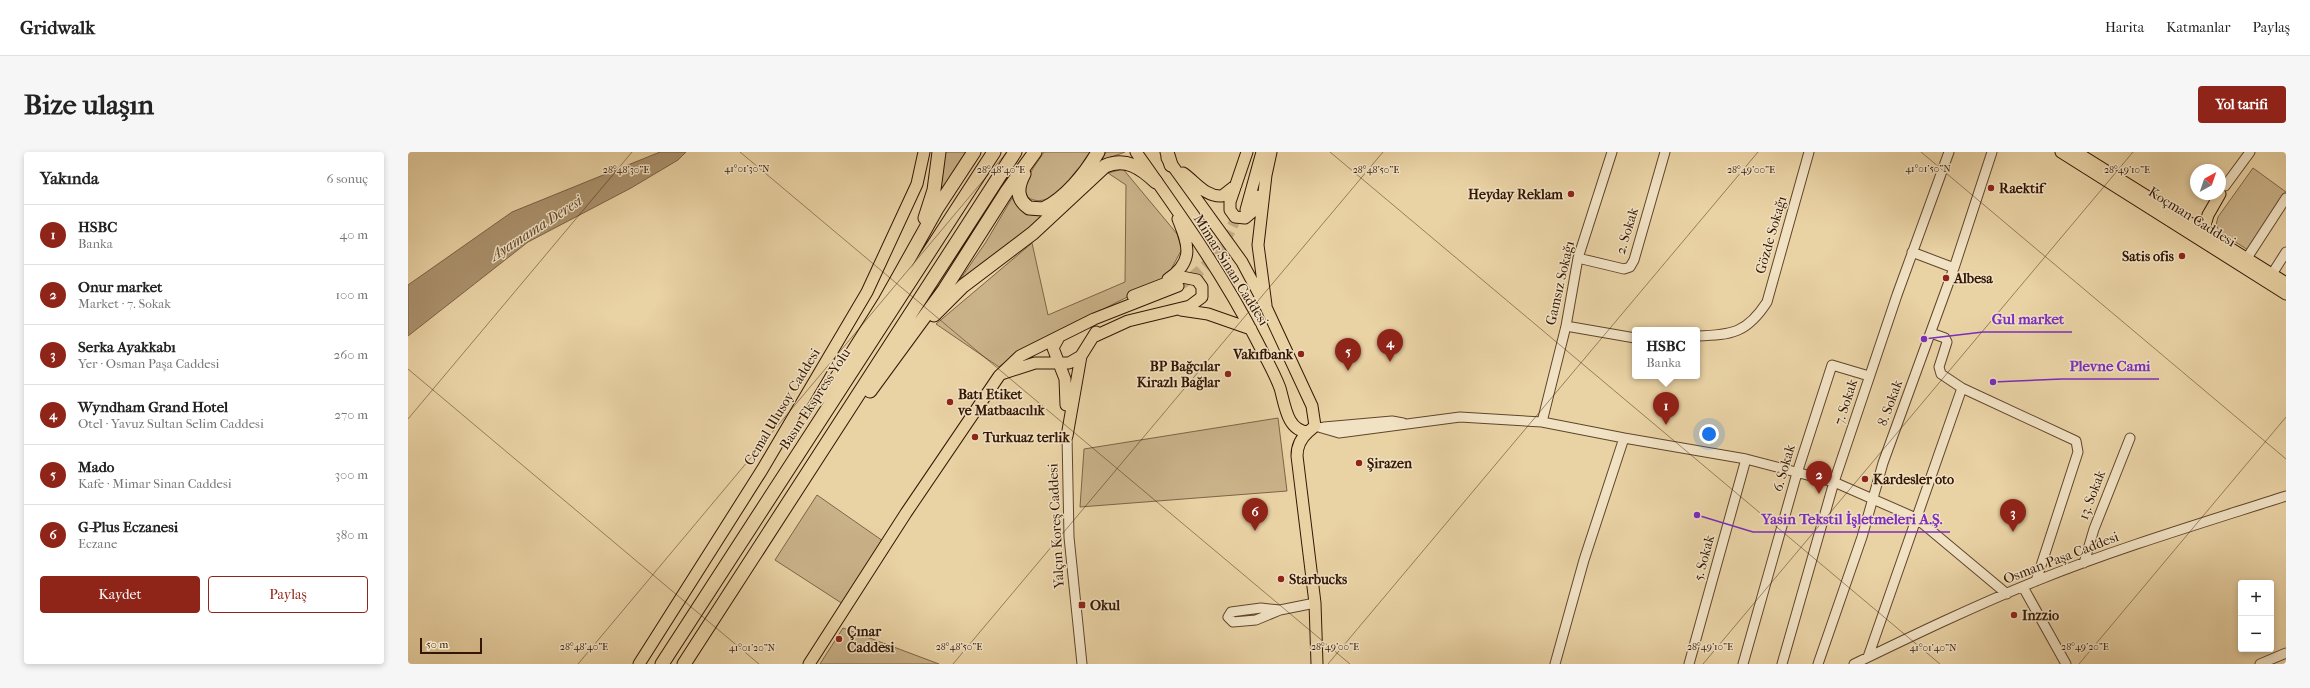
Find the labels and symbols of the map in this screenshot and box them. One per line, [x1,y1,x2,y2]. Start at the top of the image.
text: 41°01'30"N [724,163,770,175]
text: 41°01'50"N [1905,163,1951,175]
text: 28°48'30"E [603,164,649,176]
text: 28°48'40"E [977,164,1025,176]
text: 28°48'50"E [1353,164,1399,176]
text: 28°49'00"E [1727,164,1775,176]
text: 28°49'10"E [2104,164,2150,176]
north arrow [2190,164,2226,200]
place label: Raektif [1999,180,2047,197]
marker: Raektif [1986,183,1996,193]
street label: Koçman Caddesi [2145,183,2239,251]
place label: Heyday Reklam [1468,186,1563,203]
marker: Heyday Reklam [1566,189,1576,199]
water label: Ayamama Deresi [485,191,587,265]
street label: Gözde Sokağı [1752,194,1790,276]
street label: 2. Sokak [1612,205,1642,256]
street label: Mimar Sinan Caddesi [1190,211,1272,329]
street label: Gamsız Sokağı [1542,239,1578,327]
place label: Satis ofis [2122,248,2175,265]
marker: Satis ofis [2177,251,2187,261]
place label: Albesa [1953,270,1993,287]
marker: Albesa [1941,273,1951,283]
callout: Gul market [1983,305,2072,332]
text: Gul market [1992,310,2065,328]
pin: 4 [1377,329,1403,362]
pin: 5 [1335,338,1361,371]
street label: Cemal Ulusoy Caddesi [740,345,824,469]
street label: Basın Ekspress Yolu [776,345,854,453]
place label: Vakıfbank [1232,346,1294,363]
marker: Vakıfbank [1296,349,1306,359]
callout: Plevne Cami [2062,352,2159,379]
text: Plevne Cami [2069,357,2151,375]
place label: BP Bağcılar Kirazlı Bağlar [1137,358,1221,391]
marker: BP Bağcılar Kirazlı Bağlar [1223,369,1233,379]
street label: 7. Sokak [1831,376,1862,427]
street label: 8. Sokak [1874,377,1906,428]
place label: Batı Etiket ve Matbaacılık [957,386,1046,419]
pin: 1 [1653,392,1679,425]
marker: Batı Etiket ve Matbaacılık [945,397,955,407]
your location [1699,424,1719,444]
place label: Turkuaz terlik [982,429,1070,446]
marker: Turkuaz terlik [970,432,980,442]
street label: 6. Sokak [1769,442,1799,494]
place label: Şirazen [1367,455,1413,472]
marker: Şirazen [1354,458,1364,468]
pin: 2 [1806,461,1832,494]
street label: Yalçın Koreş Caddesi [1044,463,1068,590]
street label: 13. Sokak [2075,467,2109,522]
place label: Kardesler oto [1873,471,1954,488]
marker: Kardesler oto [1860,474,1870,484]
pin: 6 [1242,498,1268,531]
pin: 3 [2000,499,2026,532]
callout: Yasin Tekstil İşletmeleri A.Ş. [1753,505,1950,532]
text: Yasin Tekstil İşletmeleri A.Ş. [1760,510,1943,529]
street label: Osman Paşa Caddesi [2001,528,2121,588]
street label: 5. Sokak [1690,532,1718,583]
place label: Starbucks [1289,571,1348,588]
marker: Starbucks [1276,574,1286,584]
place label: Okul [1090,597,1120,614]
marker: Okul [1077,600,1087,610]
place label: Inzzio [2022,607,2059,624]
marker: Inzzio [2009,610,2019,620]
place label: Çınar Caddesi [847,623,895,656]
marker: Çınar Caddesi [834,634,844,644]
scale bar [420,636,482,655]
text: 28°48'40"E [560,641,608,653]
text: 28°48'50"E [936,641,982,653]
text: 28°49'00"E [1311,641,1359,653]
text: 28°49'10"E [1687,641,1733,653]
text: 28°49'20"E [2061,641,2109,653]
text: 41°01'20"N [729,642,776,654]
text: 41°01'40"N [1909,642,1957,654]

